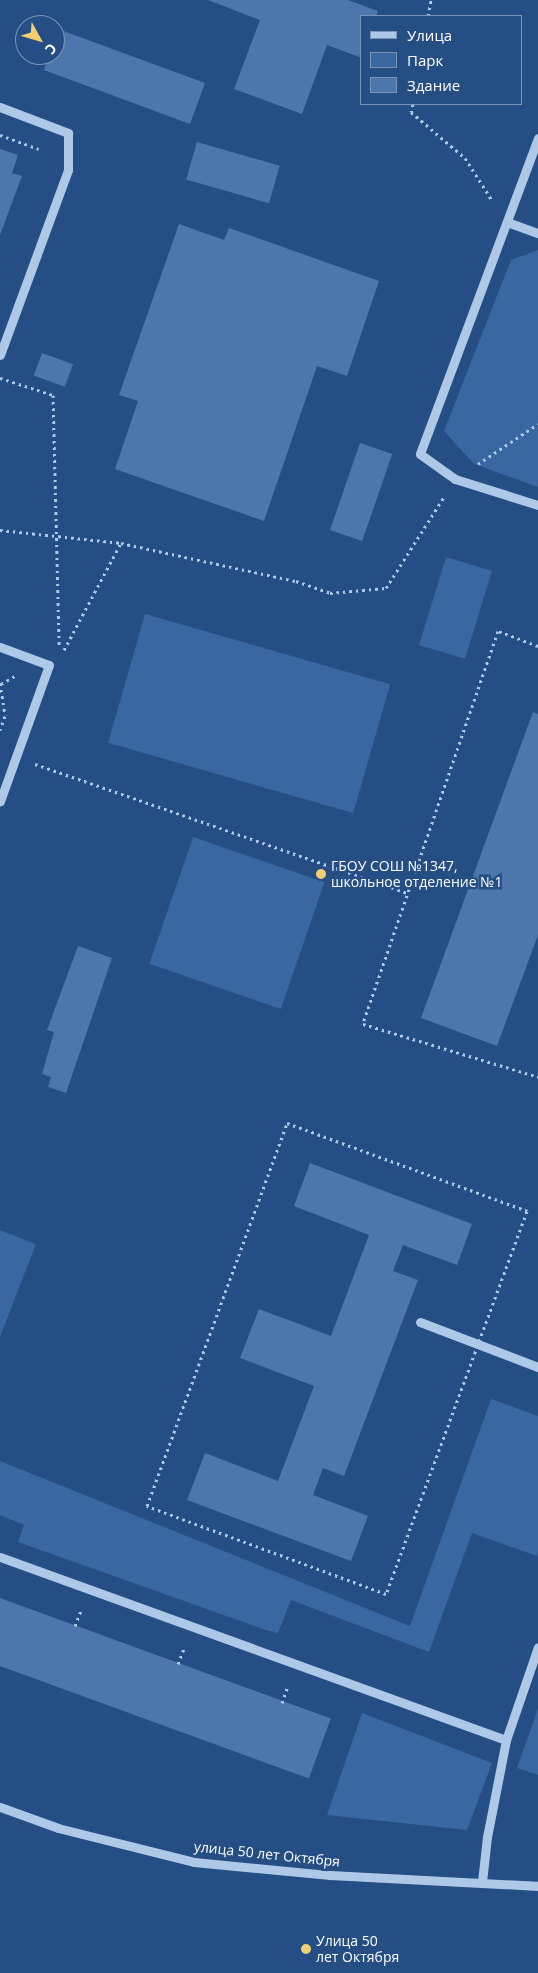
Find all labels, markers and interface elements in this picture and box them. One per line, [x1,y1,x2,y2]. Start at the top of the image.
north arrow [15,15,65,65]
legend [360,15,523,105]
text: Улица [407,25,452,45]
text: С [41,40,61,59]
text: Парк [407,50,443,70]
text: Здание [407,75,460,95]
place label: ГБОУ СОШ №1347, школьное отделение №1 [331,858,502,890]
marker: ГБОУ СОШ №1347, школьное отделение №1 [315,868,327,880]
street label: улица 50 лет Октября [193,1838,341,1870]
place label: Улица 50 лет Октября [316,1933,399,1965]
marker: Улица 50 лет Октября [300,1943,312,1955]

